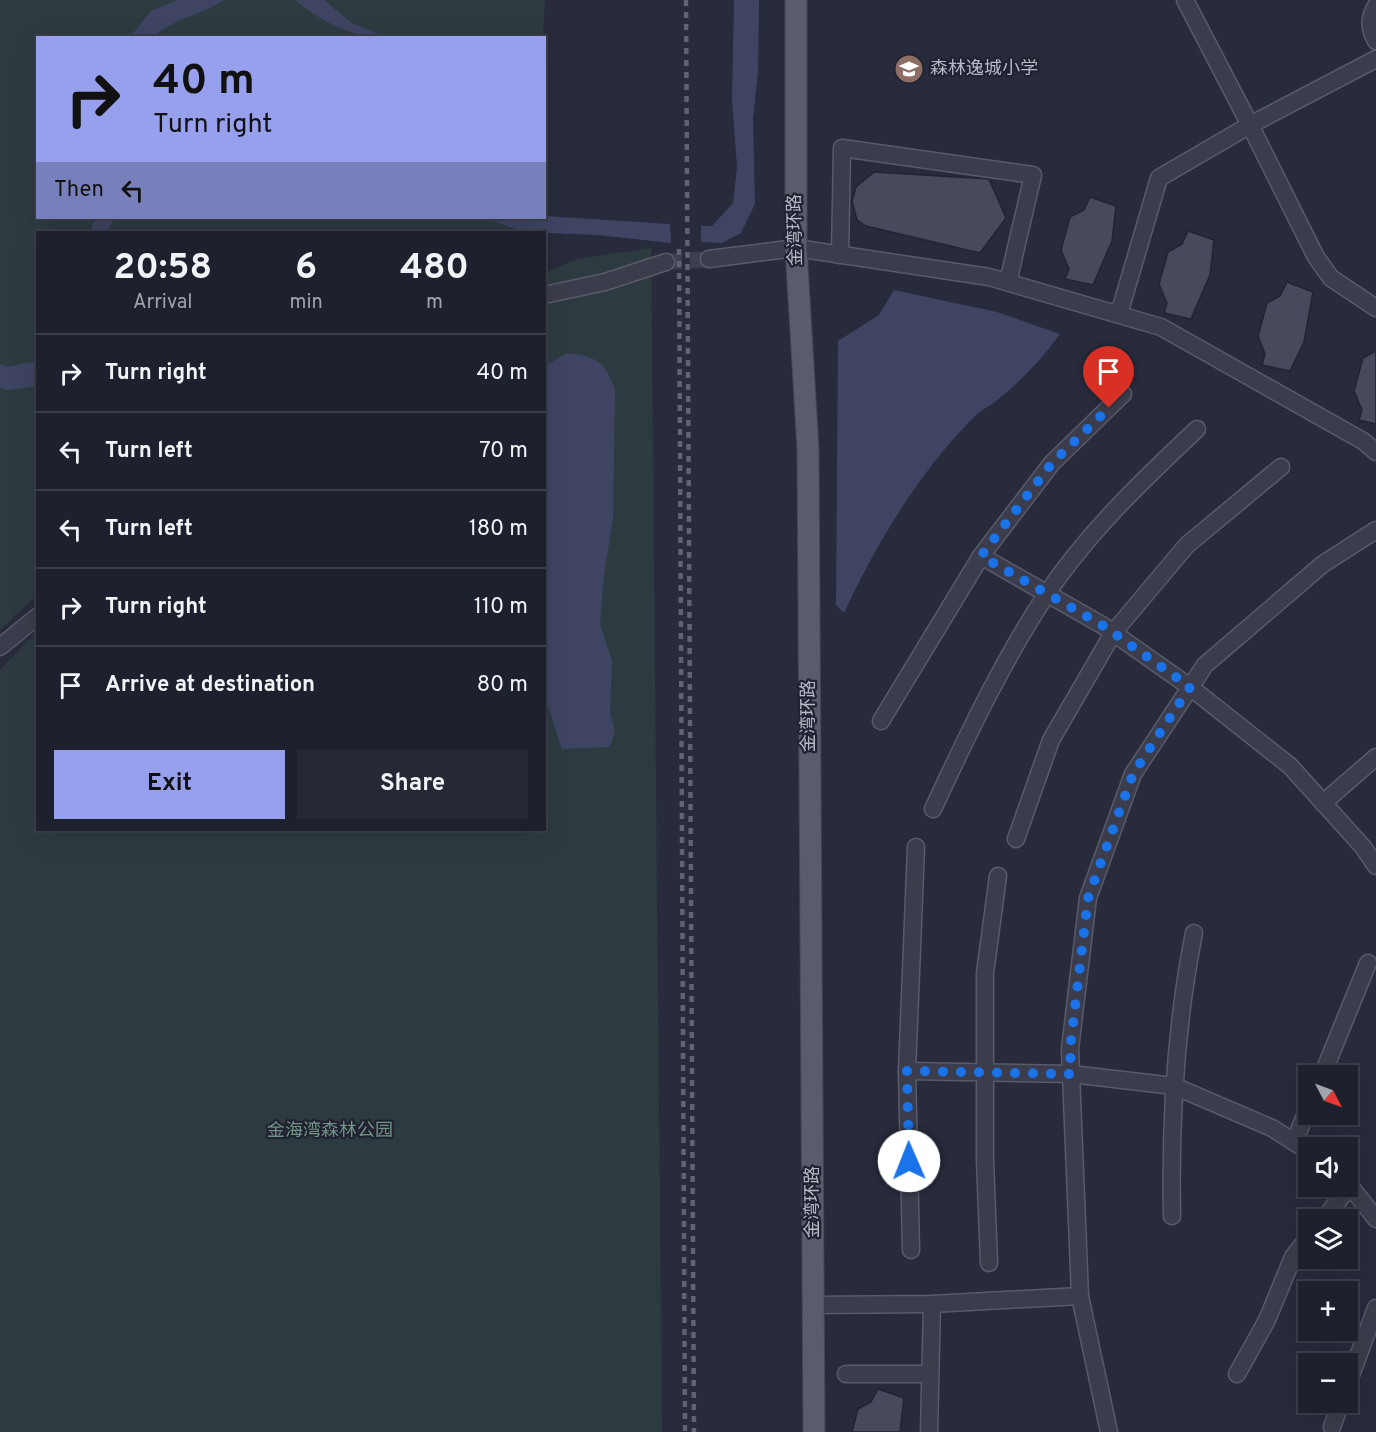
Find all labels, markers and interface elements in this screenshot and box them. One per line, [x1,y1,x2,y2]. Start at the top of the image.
school or university icon: 森林逸城小学 [893,53,925,85]
text: 40 m [153,56,255,109]
place label: 森林逸城小学 [930,58,1038,81]
icon: right [54,60,132,138]
text: Turn right [153,108,272,142]
icon: left [116,174,149,207]
text: Then [54,177,104,204]
street label: 金湾环路 [784,194,808,266]
text: 20:58 [113,246,212,292]
text: 6 [295,246,317,292]
text: 480 [400,246,469,292]
text: Arrival [133,290,193,316]
text: min [289,290,323,316]
text: m [426,290,443,316]
pin [1083,346,1134,408]
icon: arrive [1092,355,1125,388]
icon: right [54,357,87,390]
text: Turn right [105,360,207,387]
text: 40 m [476,360,528,387]
icon: left [54,435,87,468]
text: Turn left [105,438,193,465]
text: 70 m [479,438,528,465]
icon: left [54,513,87,546]
text: Turn left [105,516,193,543]
text: 180 m [469,516,528,543]
icon: right [54,591,87,624]
text: Turn right [105,594,207,621]
text: 110 m [474,594,528,621]
icon: arrive [54,669,87,702]
text: Arrive at destination [105,672,315,699]
text: 80 m [477,672,528,699]
street label: 金湾环路 [798,680,821,752]
button: Exit [54,750,285,819]
button: Share [297,750,528,819]
north arrow [1298,1065,1358,1125]
map controls [1298,1065,1358,1413]
park label: 金海湾森林公园 [267,1120,393,1143]
position arrow [877,1129,941,1193]
button: sound [1298,1137,1358,1197]
street label: 金湾环路 [802,1166,825,1238]
button: layers [1298,1209,1358,1269]
button: + [1298,1281,1358,1341]
button: − [1298,1353,1358,1413]

